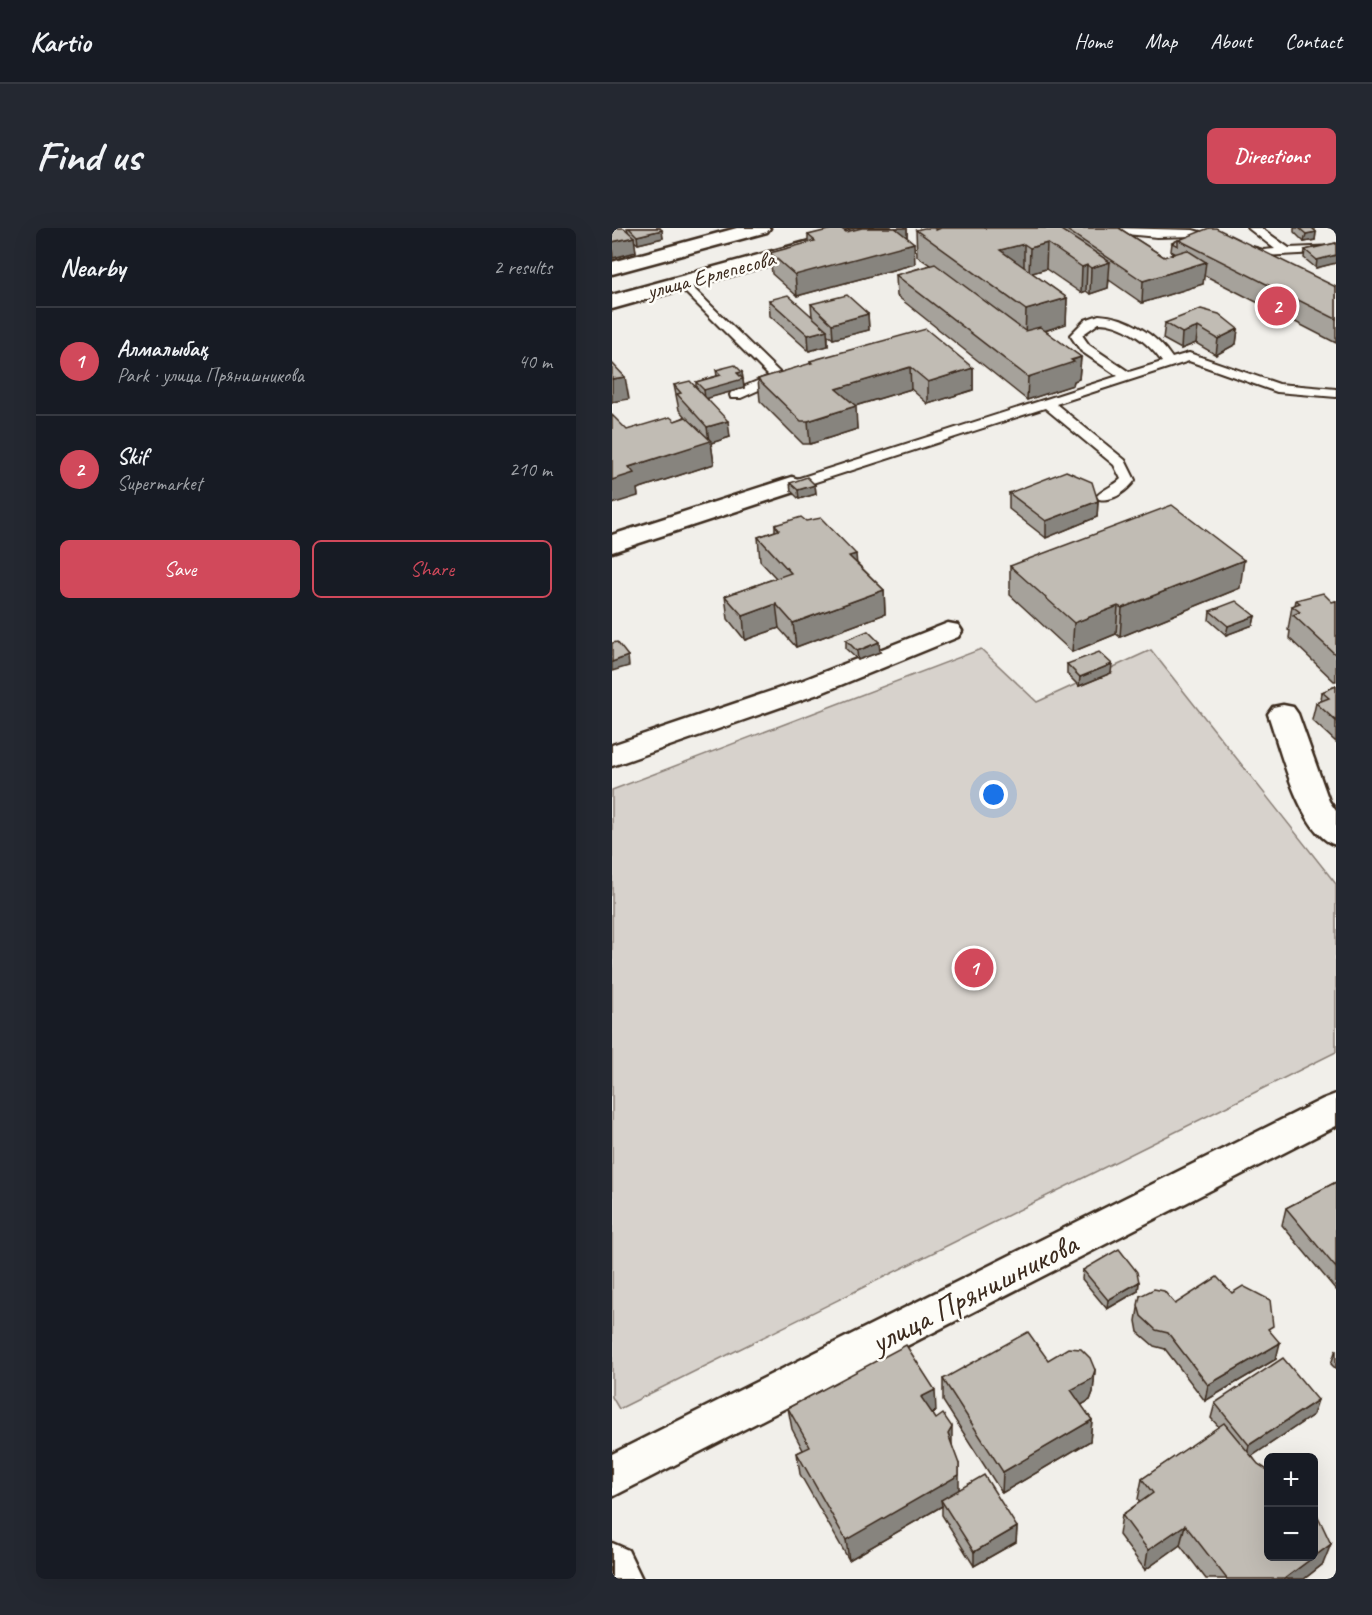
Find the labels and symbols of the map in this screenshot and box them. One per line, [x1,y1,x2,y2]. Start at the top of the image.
street label: улица Ерлепесова [642,244,779,306]
pin: 2 [1258,284,1296,328]
your location [979,780,1008,809]
pin: 1 [954,946,994,990]
street label: улица Прянишникова [862,1222,1086,1364]

